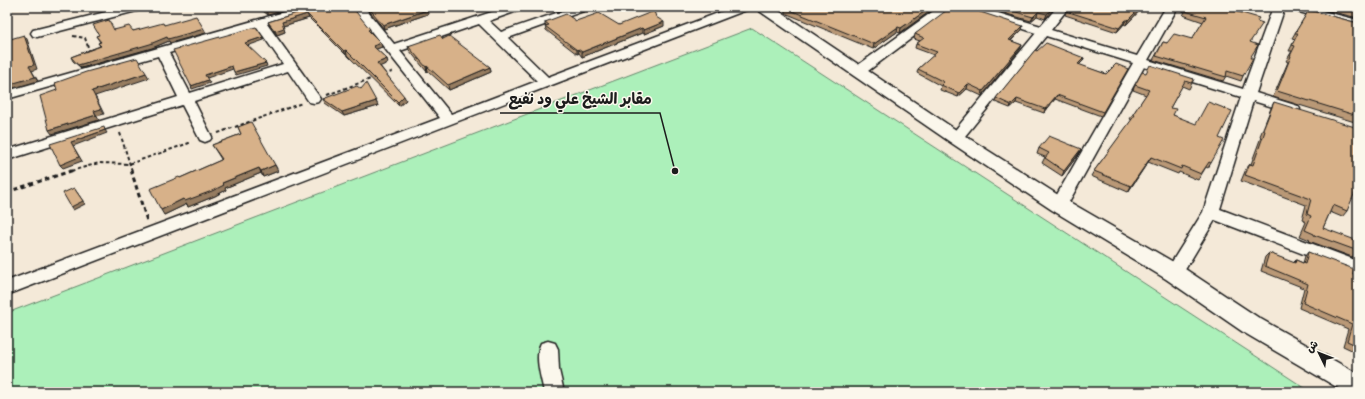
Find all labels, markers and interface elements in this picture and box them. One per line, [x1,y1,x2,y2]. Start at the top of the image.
callout: مقابر الشيخ علي ود نفيع [500,86,660,113]
text: مقابر الشيخ علي ود نفيع [508,90,652,113]
north arrow [1299,333,1339,373]
text: ش [1303,338,1323,357]

